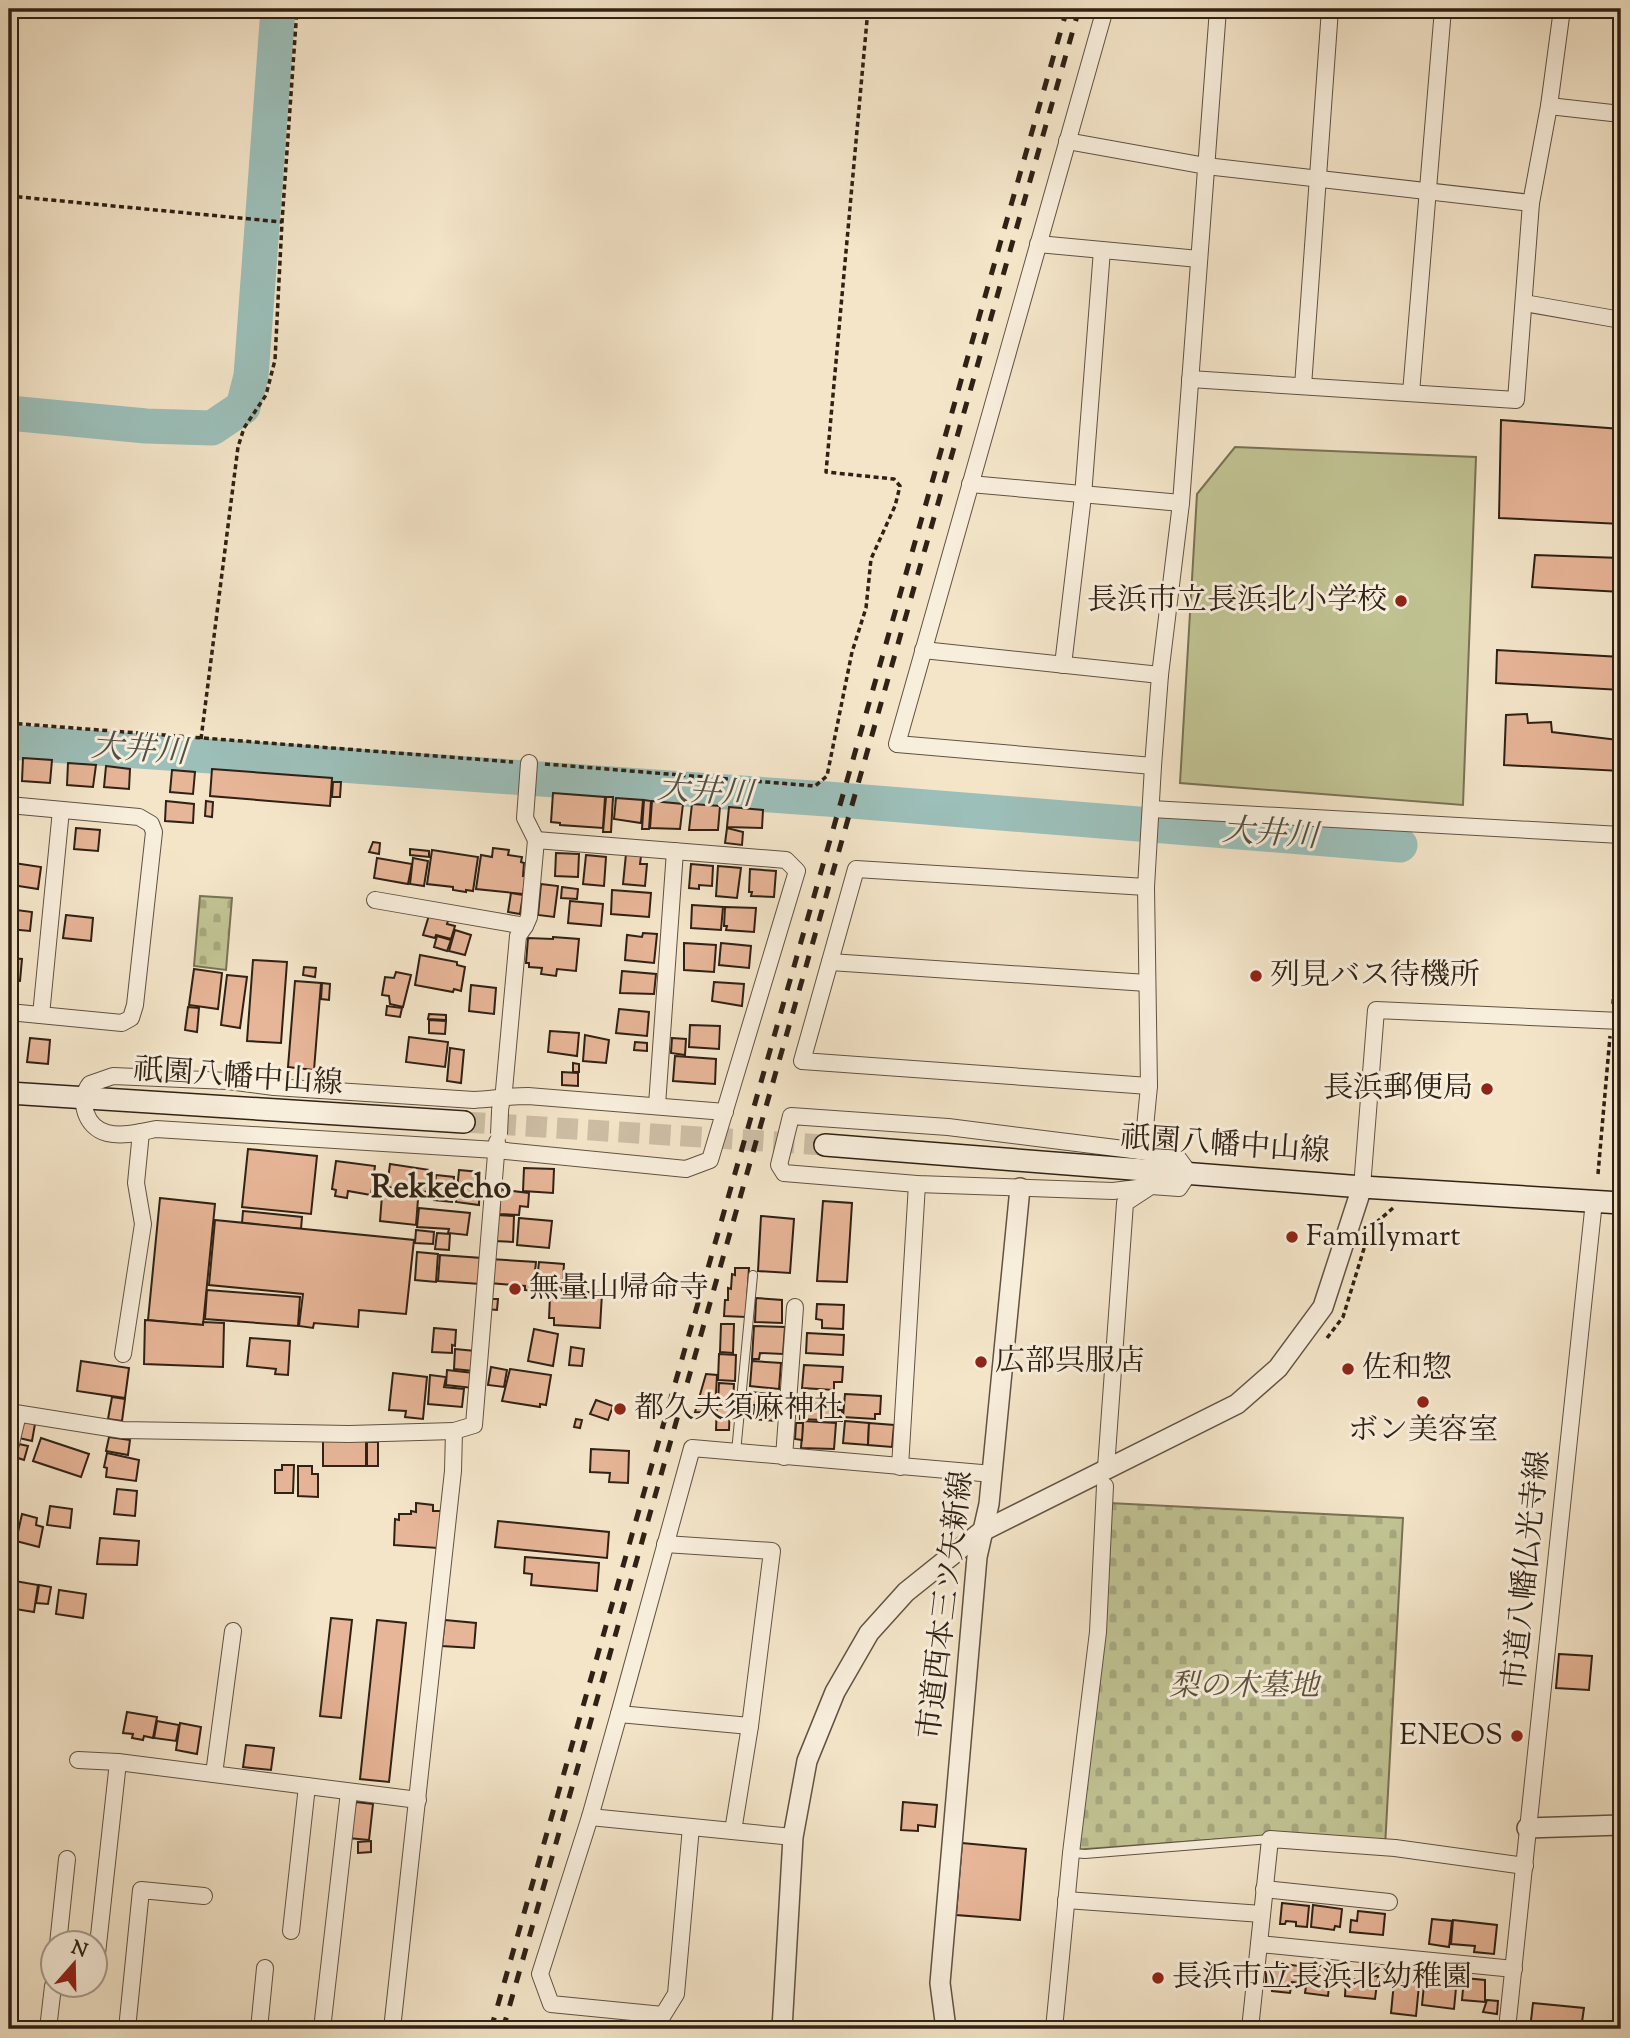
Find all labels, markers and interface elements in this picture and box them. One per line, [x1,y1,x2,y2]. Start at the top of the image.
place label: 長浜市立長浜北小学校 [1087,580,1387,623]
marker: 長浜市立長浜北小学校 [1393,593,1409,609]
water label: 大井川 [90,725,191,778]
water label: 大井川 [656,767,757,820]
water label: 大井川 [1221,809,1322,862]
place label: 列見バス待機所 [1270,955,1480,998]
marker: 列見バス待機所 [1248,968,1264,984]
street label: 祇園八幡中山線 [132,1049,344,1107]
place label: 長浜郵便局 [1323,1068,1473,1111]
marker: 長浜郵便局 [1479,1081,1495,1097]
street label: 祇園八幡中山線 [1119,1117,1331,1175]
district label: Rekkecho [371,1165,511,1213]
place label: Famillymart [1306,1216,1460,1259]
marker: Famillymart [1284,1229,1300,1245]
place label: 無量山帰命寺 [529,1268,709,1311]
marker: 無量山帰命寺 [507,1281,523,1297]
place label: 広部呉服店 [995,1341,1145,1384]
place label: 佐和惣 [1362,1348,1452,1391]
marker: 広部呉服店 [973,1354,989,1370]
marker: 佐和惣 [1340,1361,1356,1377]
place label: 都久夫須麻神社 [634,1388,844,1431]
marker: ボン美容室 [1415,1394,1431,1410]
marker: 都久夫須麻神社 [612,1401,628,1417]
place label: ボン美容室 [1348,1410,1498,1453]
street label: 市道八幡仏光寺線 [1494,1448,1562,1692]
street label: 市道西本三ツ矢新線 [909,1468,985,1742]
park label: 梨の木墓地 [1169,1666,1322,1709]
place label: ENEOS [1399,1715,1503,1758]
marker: ENEOS [1509,1728,1525,1744]
north arrow [38,1930,108,2000]
text: N [67,1935,91,1966]
place label: 長浜市立長浜北幼稚園 [1172,1957,1472,2000]
marker: 長浜市立長浜北幼稚園 [1150,1970,1166,1986]

